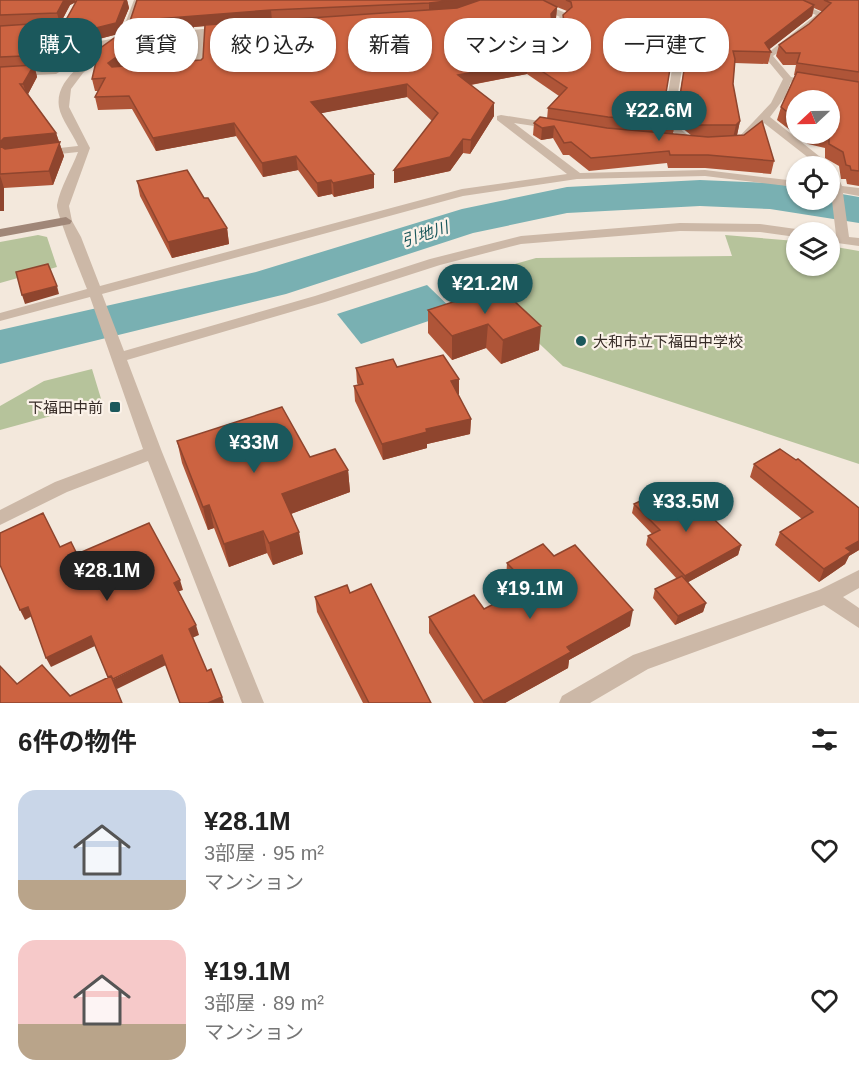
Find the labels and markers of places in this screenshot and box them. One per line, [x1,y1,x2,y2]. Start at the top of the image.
pin: ¥22.6M [610,91,708,142]
pin: ¥21.2M [436,264,534,315]
place label: 大和市立下福田中学校 [593,333,743,350]
marker: 大和市立下福田中学校 [574,334,588,348]
place label: 下福田中前 [28,399,103,416]
marker: 下福田中前 [108,400,122,414]
pin: ¥33M [218,423,290,474]
pin: ¥33.5M [637,482,735,533]
pin: ¥28.1M [58,551,156,602]
pin: ¥19.1M [481,569,579,620]

